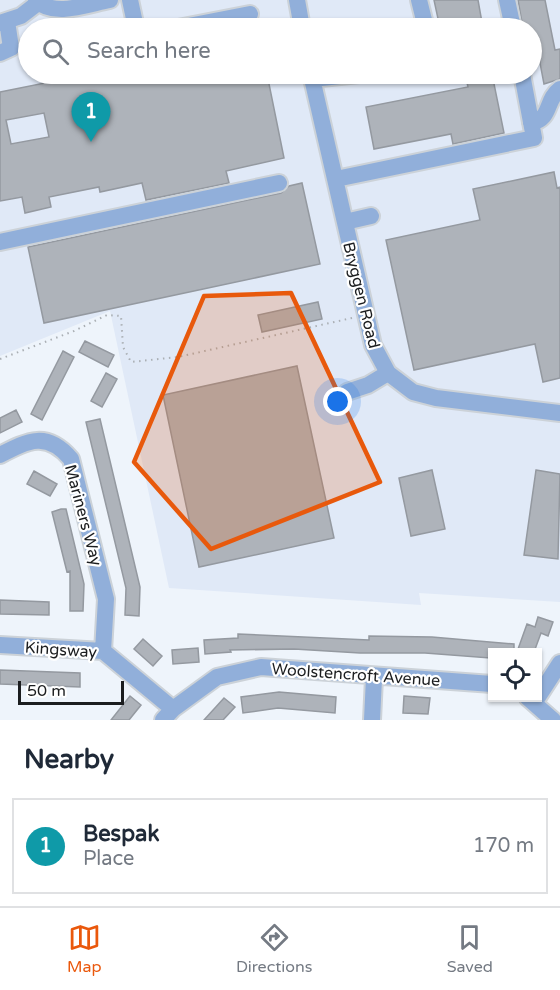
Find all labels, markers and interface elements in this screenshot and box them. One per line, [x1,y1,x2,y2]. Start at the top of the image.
search box [18,18,542,84]
icon: search [39,35,72,68]
text: Search here [87,38,211,64]
pin: 1 [72,92,110,142]
street label: Bryggen Road [338,240,384,351]
your location [323,387,352,416]
street label: Mariners Way [60,462,106,569]
street label: Kingsway [24,638,98,663]
map controls [488,648,542,702]
button: locate [488,648,542,702]
street label: Woolstencroft Avenue [271,659,441,691]
scale bar [18,678,124,706]
text: 50 m [27,681,66,701]
text: Nearby [24,744,114,775]
text: Bespak [83,821,159,847]
text: 1 [39,834,52,858]
text: 170 m [473,834,534,858]
text: Place [83,847,134,871]
tab: Map [67,921,102,977]
tab: Directions [236,921,312,977]
tab: Saved [447,921,493,977]

